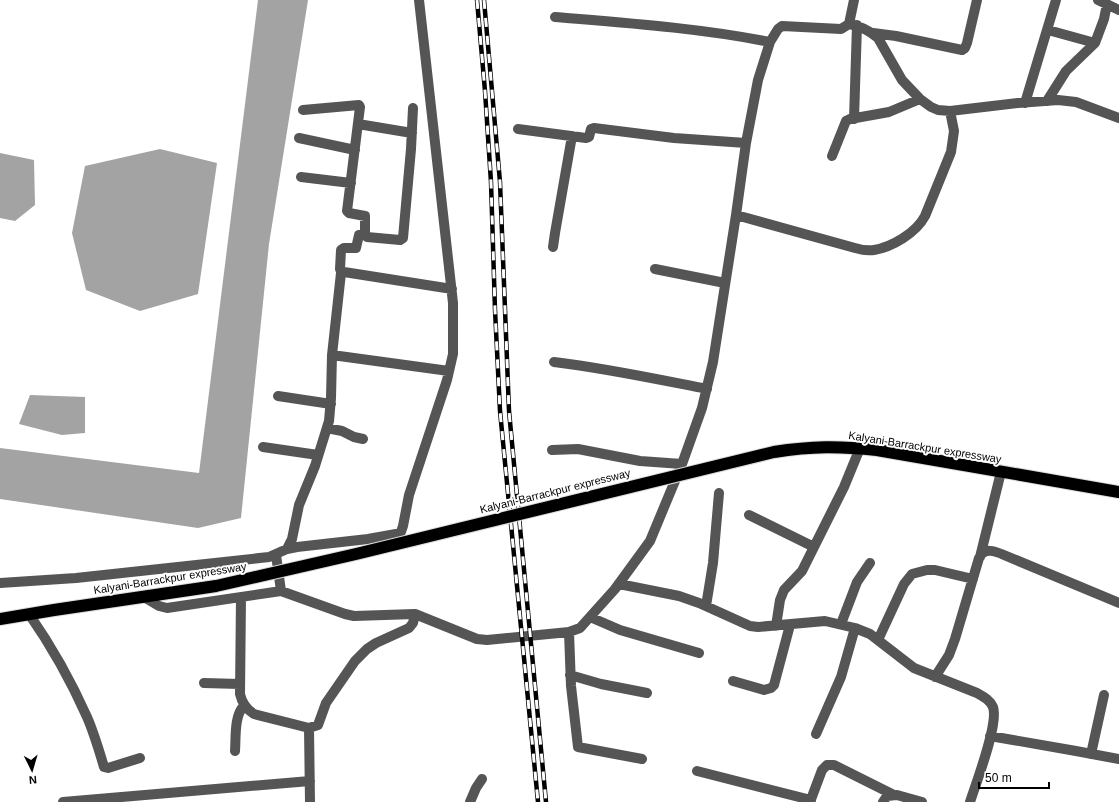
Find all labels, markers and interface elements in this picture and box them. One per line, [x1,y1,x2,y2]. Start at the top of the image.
street label: Kalyani-Barrackpur expressway [848,429,1003,465]
street label: Kalyani-Barrackpur expressway [479,466,632,516]
street label: Kalyani-Barrackpur expressway [93,560,248,596]
north arrow [12,750,52,790]
scale bar [979,764,1049,790]
text: 50 m [985,771,1012,785]
text: N [28,774,37,786]

